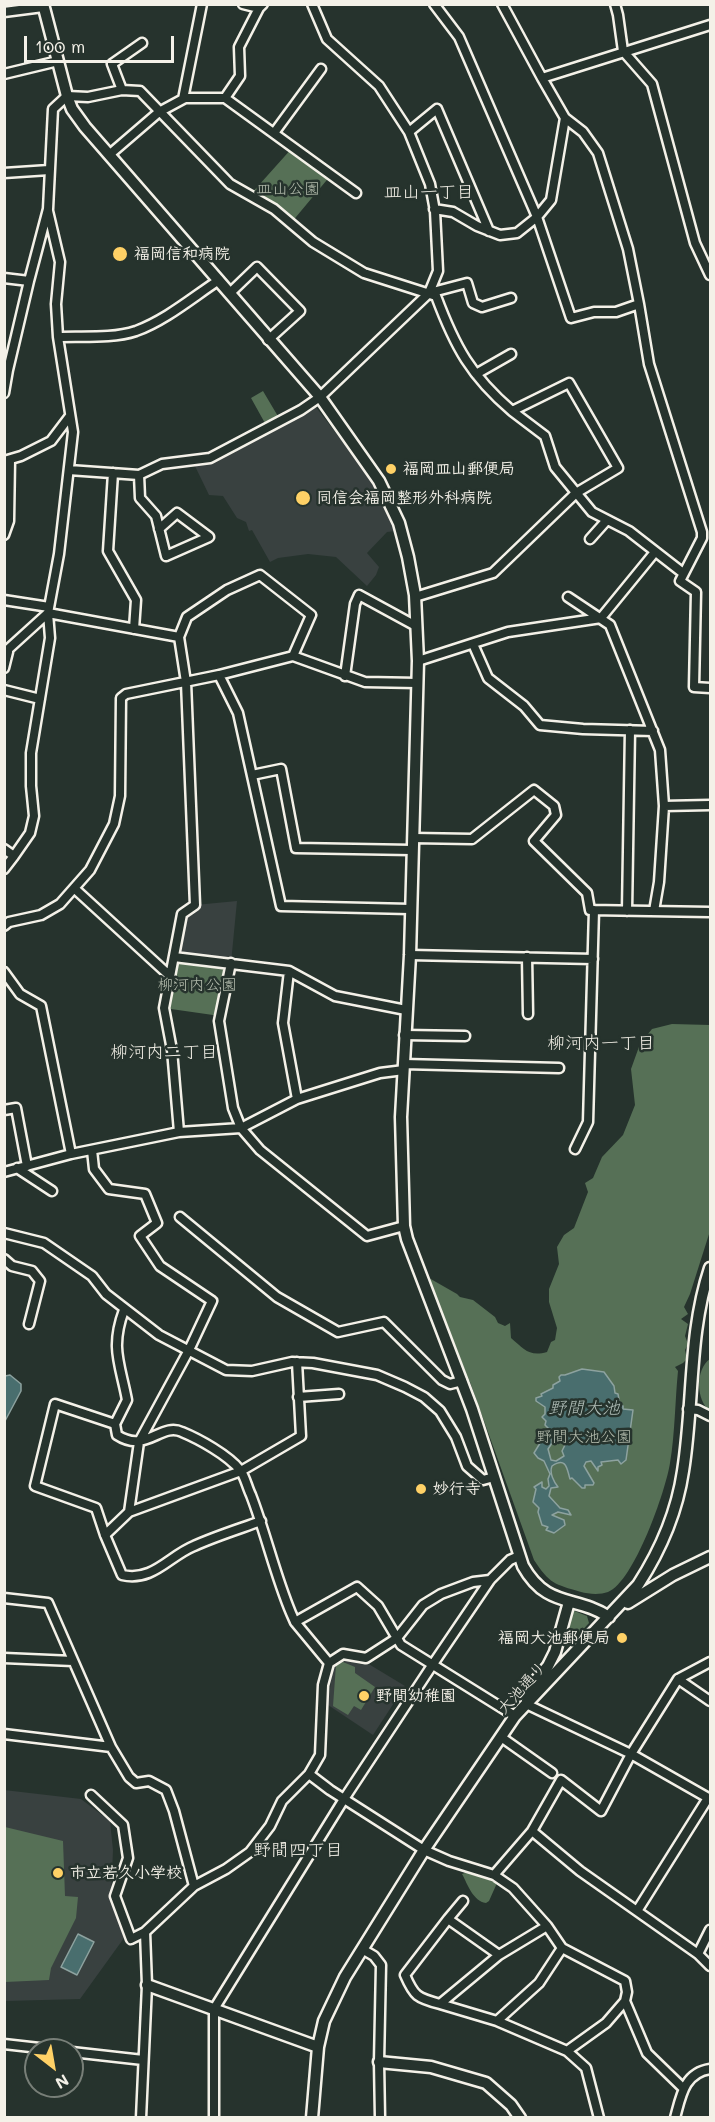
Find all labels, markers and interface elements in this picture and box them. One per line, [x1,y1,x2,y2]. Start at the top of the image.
scale bar [27,24,177,62]
text: 100 m [35,34,85,58]
park label: 皿山公園 [256,179,320,199]
district label: 皿山一丁目 [384,181,474,203]
place label: 福岡信和病院 [134,244,230,264]
marker: 福岡信和病院 [111,245,129,263]
place label: 福岡皿山郵便局 [403,459,515,479]
marker: 福岡皿山郵便局 [384,462,398,476]
place label: 同信会福岡整形外科病院 [316,488,492,508]
marker: 同信会福岡整形外科病院 [294,489,312,507]
park label: 柳河内公園 [157,975,237,995]
district label: 柳河内一丁目 [547,1032,655,1054]
district label: 柳河内二丁目 [110,1041,218,1063]
water label: 野間大池 [548,1397,620,1419]
park label: 野間大池公園 [536,1427,632,1447]
place label: 妙行寺 [433,1479,481,1499]
marker: 妙行寺 [414,1482,428,1496]
place label: 福岡大池郵便局 [498,1628,610,1648]
marker: 福岡大池郵便局 [615,1631,629,1645]
street label: 大池通り [493,1658,551,1718]
place label: 野間幼稚園 [376,1686,456,1706]
marker: 野間幼稚園 [357,1689,371,1703]
district label: 野間四丁目 [253,1839,343,1861]
place label: 市立若久小学校 [70,1863,182,1883]
marker: 市立若久小学校 [51,1866,65,1880]
north arrow [24,2038,84,2098]
text: N [52,2070,73,2094]

